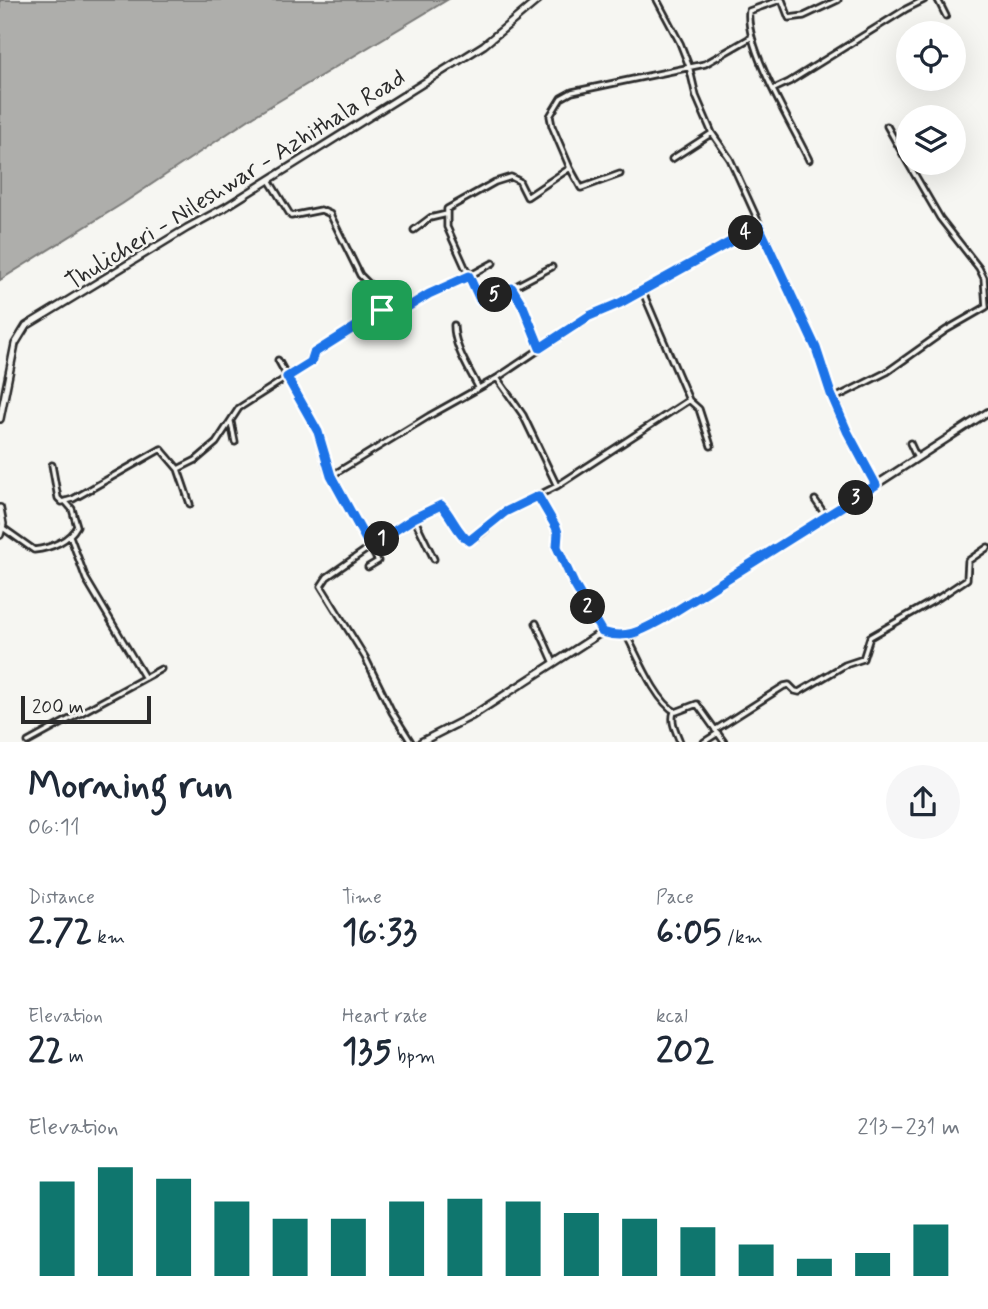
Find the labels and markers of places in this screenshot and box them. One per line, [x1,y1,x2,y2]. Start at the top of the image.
pin: 4 [728,216,764,250]
pin: 5 [477,278,512,312]
pin [352,280,412,340]
pin: 3 [838,480,874,516]
pin: 1 [364,522,400,556]
pin: 2 [570,590,606,624]

